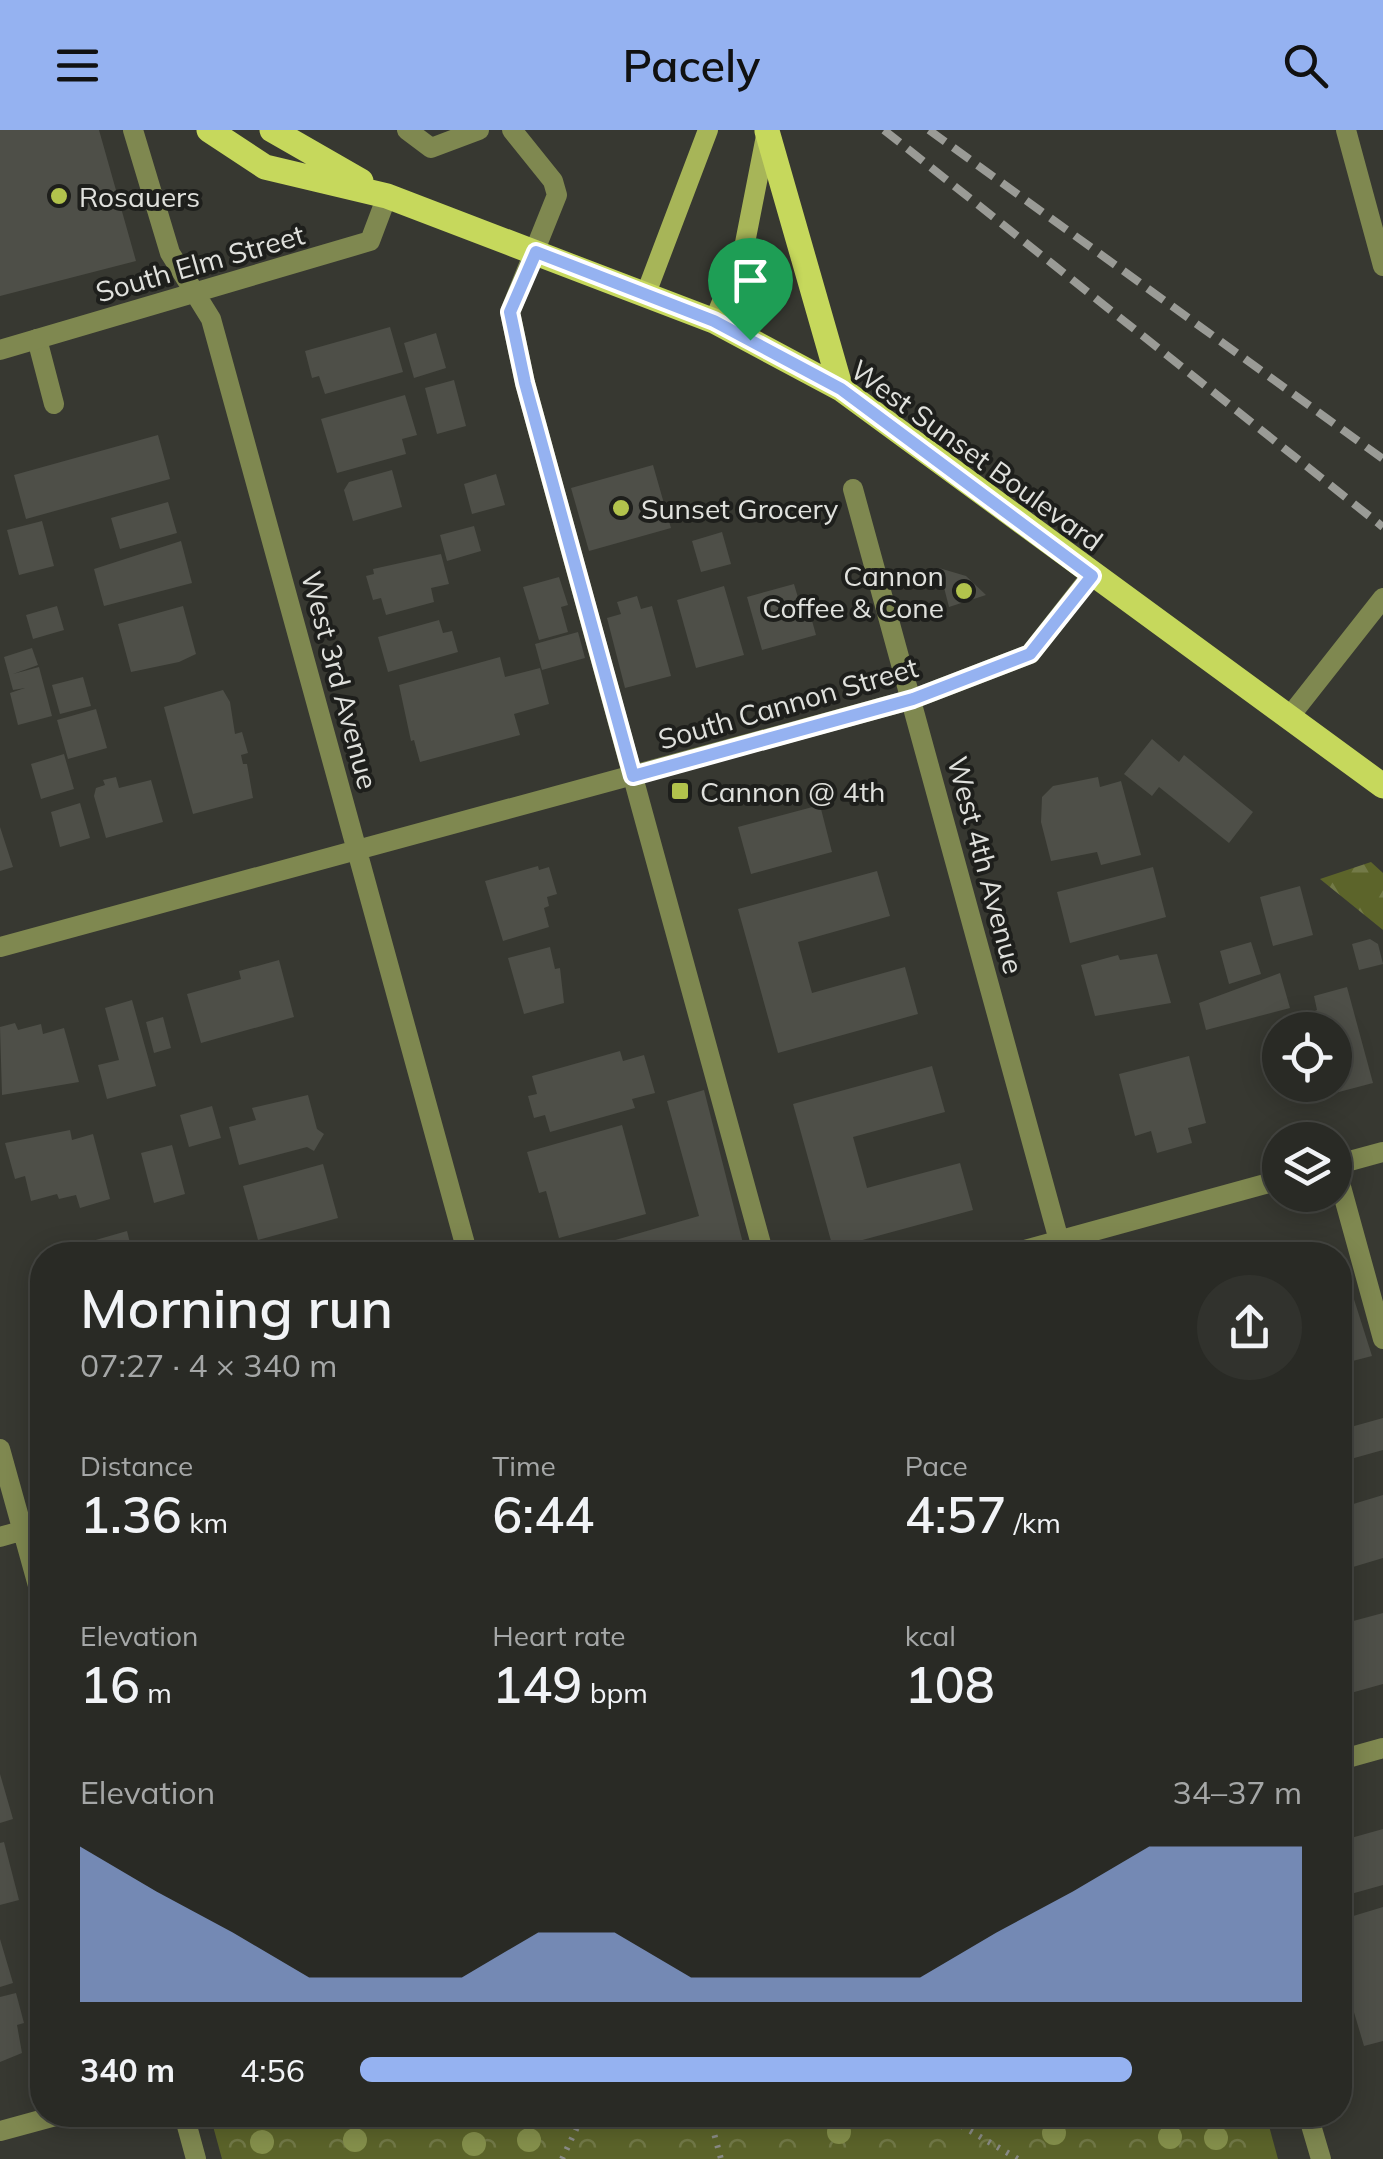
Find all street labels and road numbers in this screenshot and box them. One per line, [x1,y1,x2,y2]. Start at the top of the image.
street label: South Elm Street [92,216,309,310]
street label: West Sunset Boulevard [844,352,1110,558]
street label: West 3rd Avenue [294,567,386,793]
street label: South Cannon Street [654,649,922,757]
street label: West 4th Avenue [940,753,1032,977]

